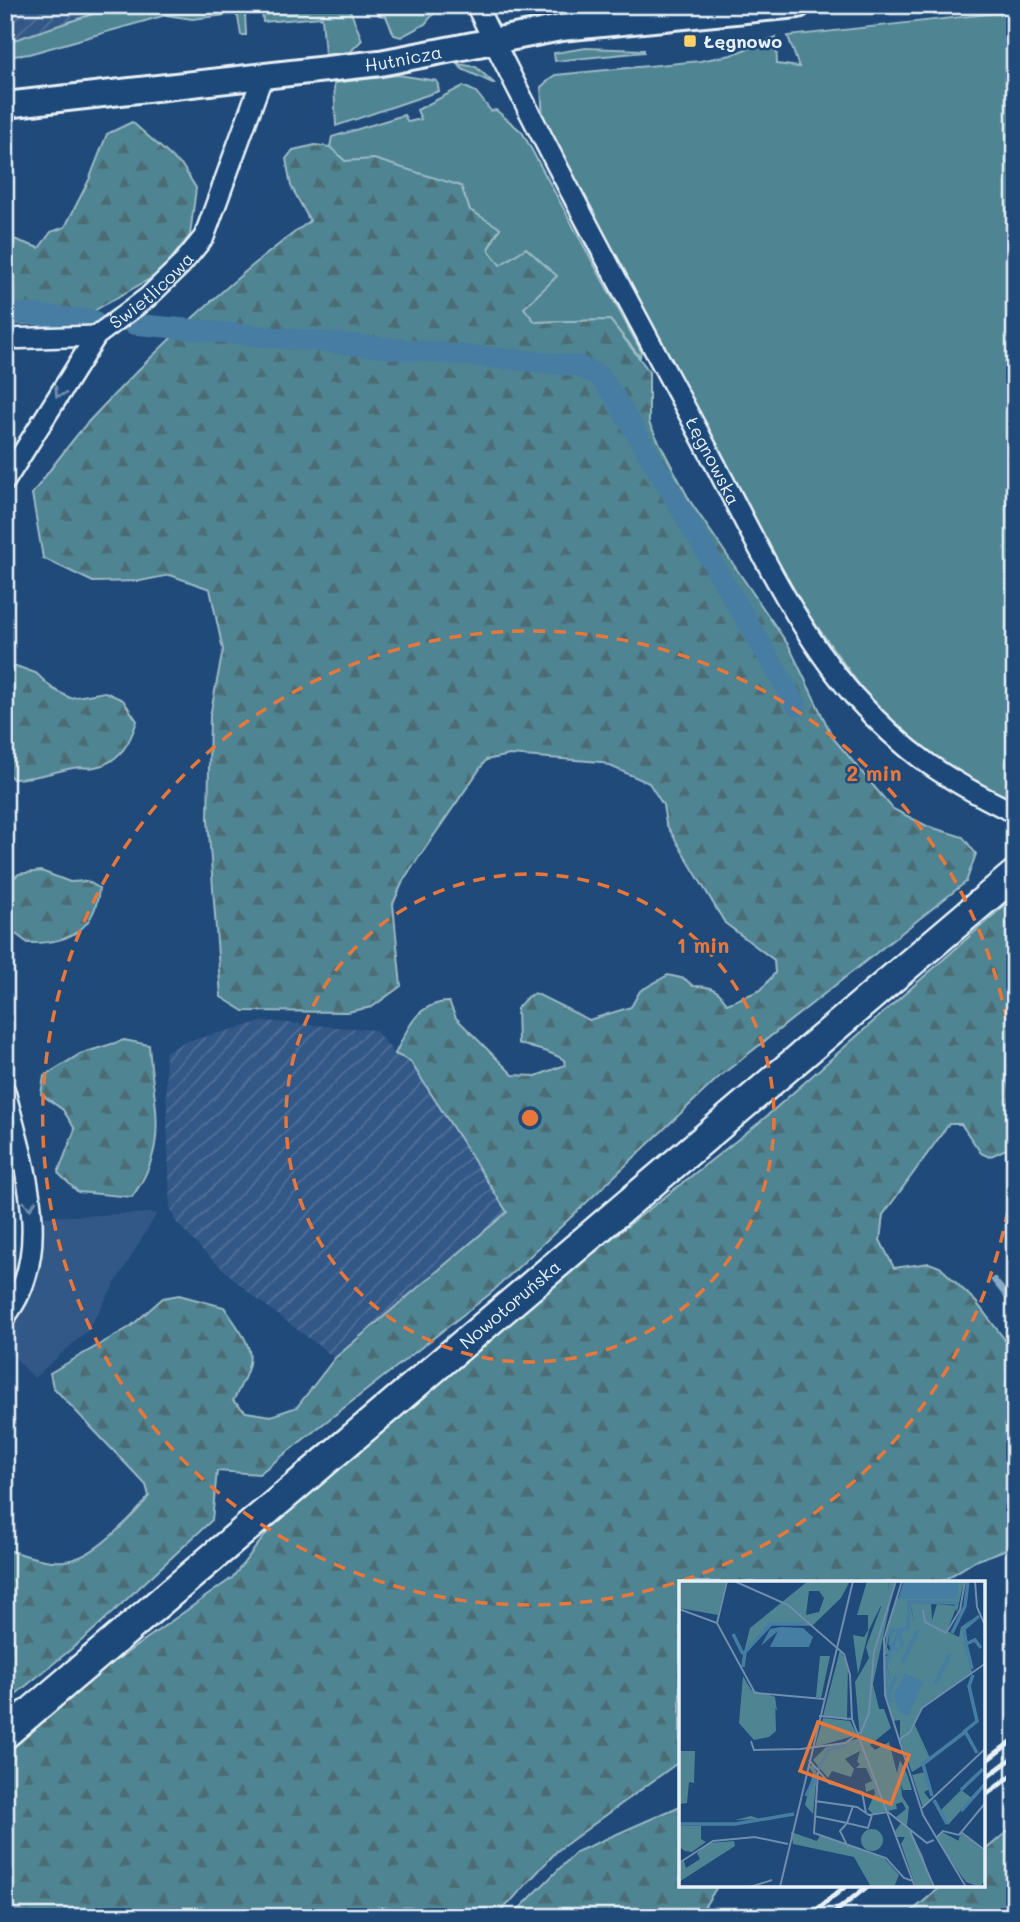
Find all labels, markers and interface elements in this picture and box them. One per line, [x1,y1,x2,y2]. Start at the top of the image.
place label: Łęgnowo [703,29,782,53]
marker: Łęgnowo [682,33,698,49]
street label: Hutnicza [363,39,444,77]
street label: Świetlicowa [104,247,199,334]
one-way arrow [54,386,67,399]
street label: Łęgnowska [681,413,746,509]
text: 2 min [846,759,902,786]
text: 1 min [677,931,729,958]
centre of rings [518,1106,542,1130]
one-way arrow [23,1199,38,1211]
street label: Nowotoruńska [454,1254,565,1354]
inset map [679,1581,985,1887]

